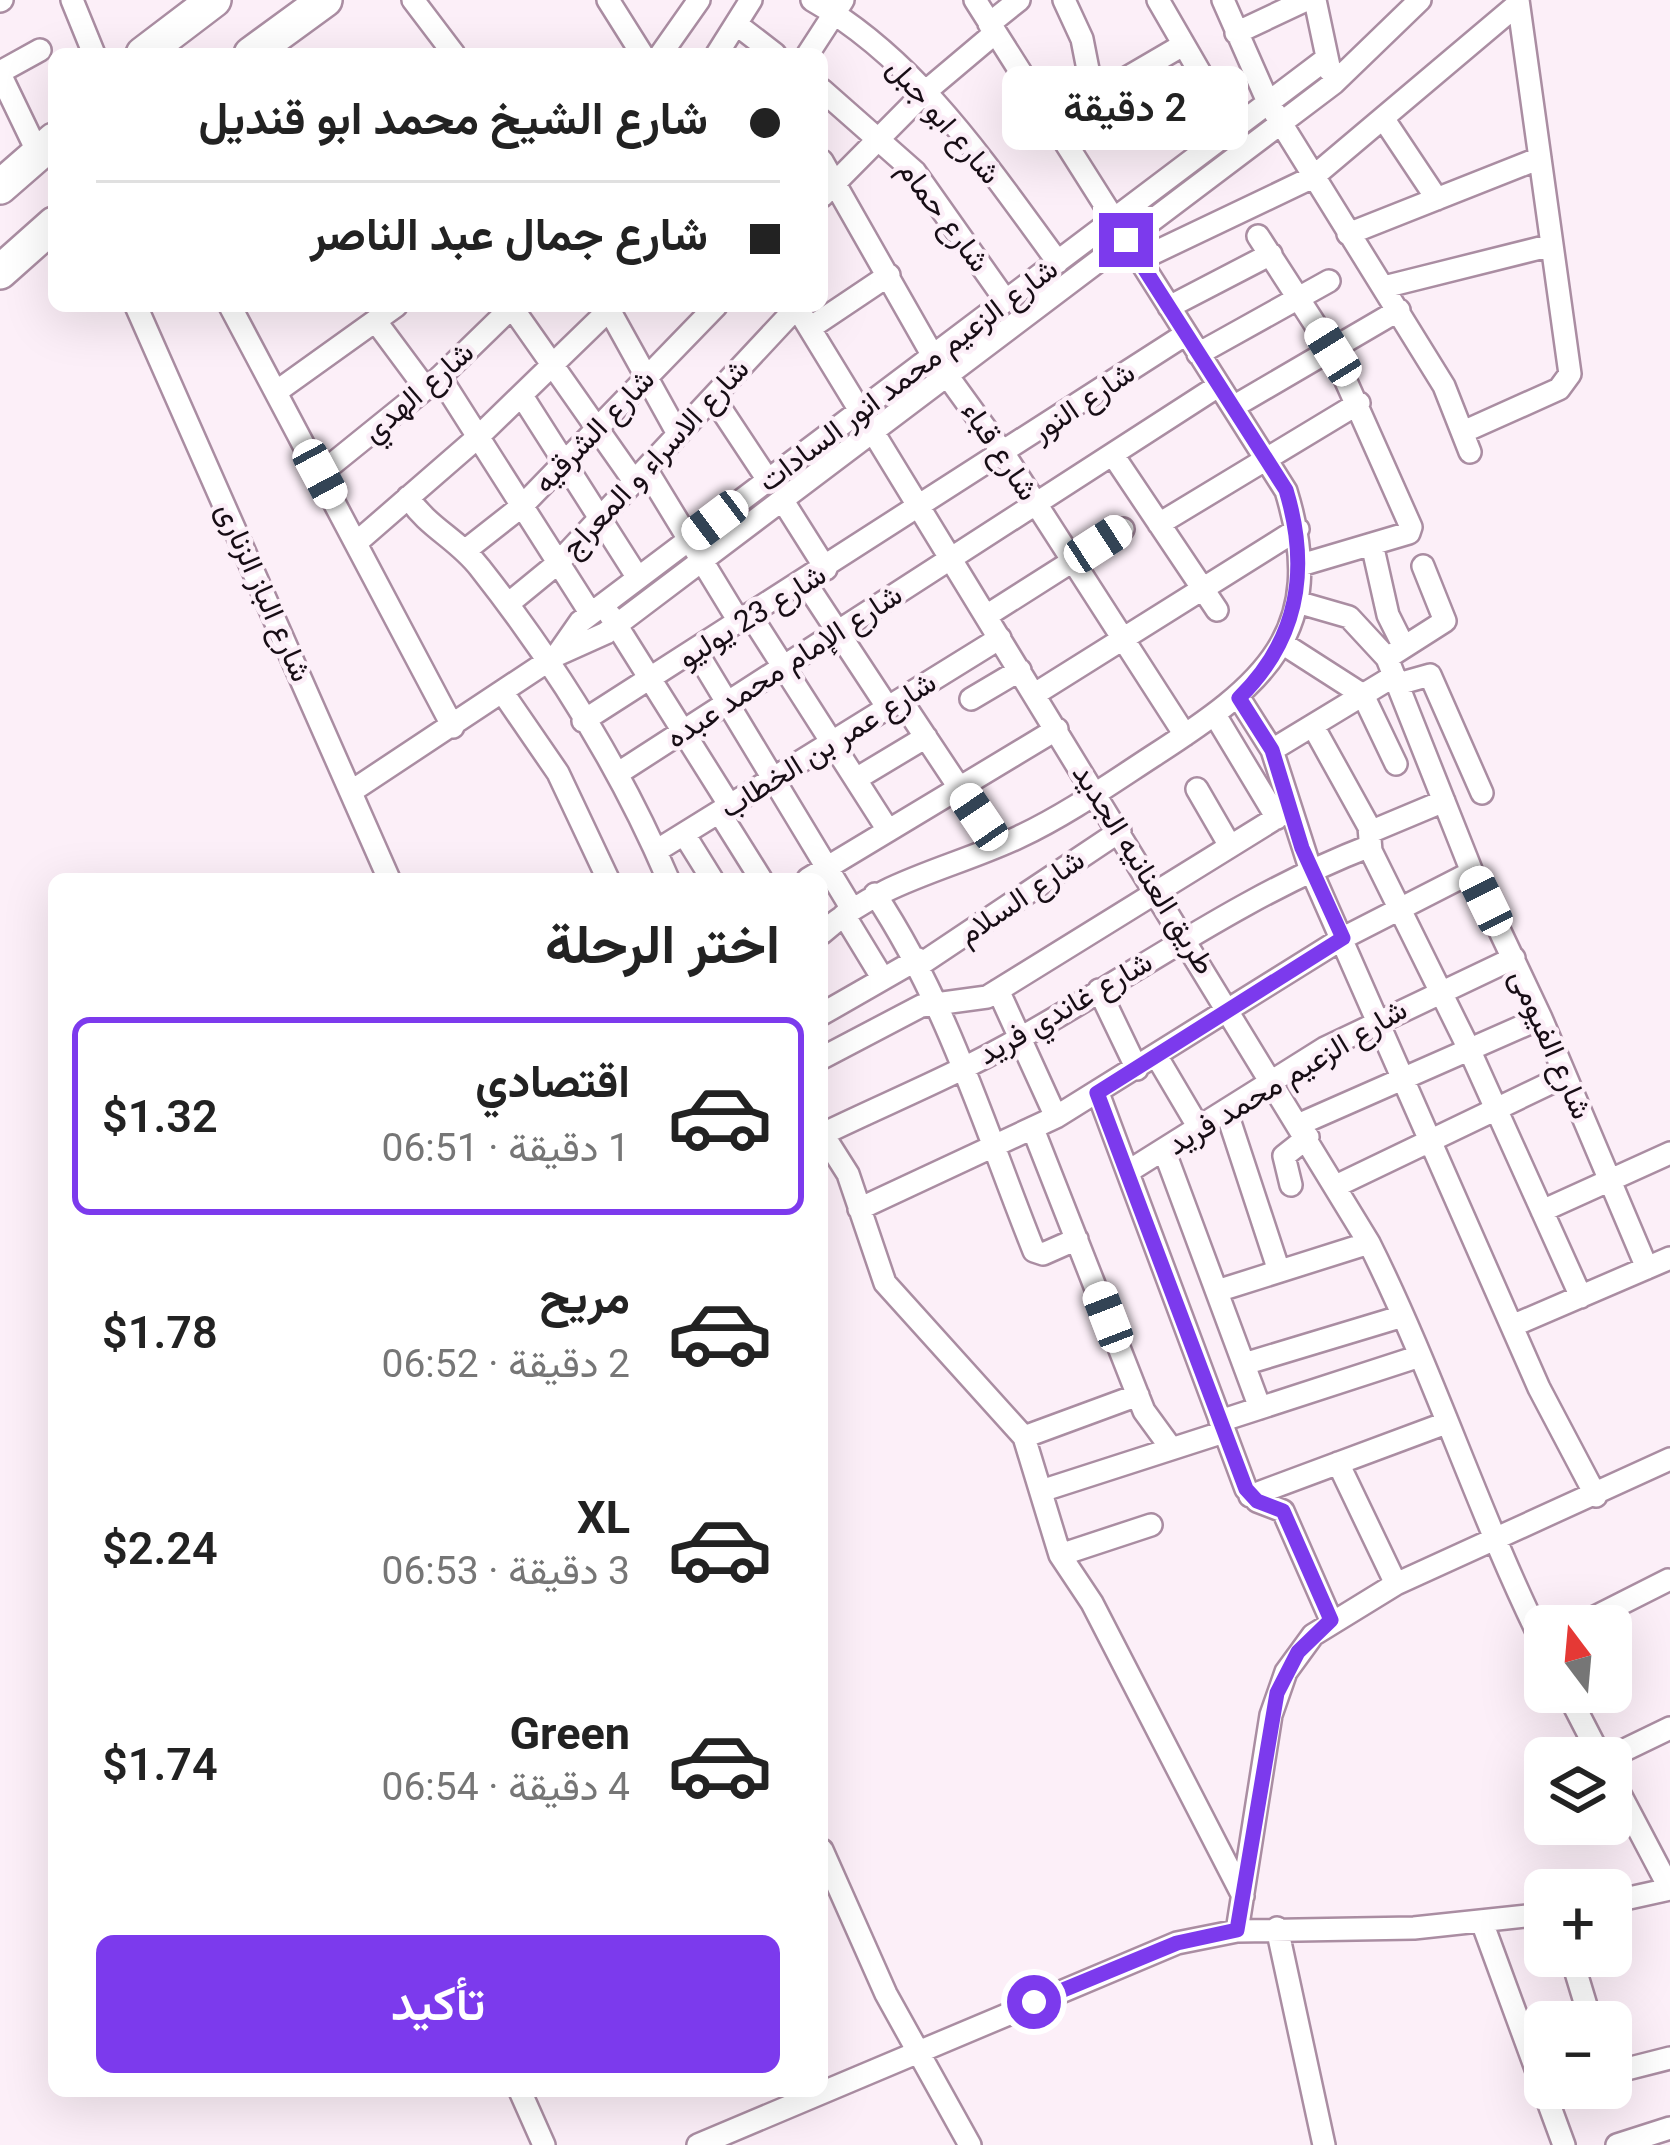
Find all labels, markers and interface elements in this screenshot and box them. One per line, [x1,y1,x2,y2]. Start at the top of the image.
street label: شارع ابو جبل [878,51,1008,193]
callout: 2 دقيقة [1003,66,1249,150]
text: 2 دقيقة [1063,85,1187,131]
text: شارع الشيخ محمد ابو قنديل [198,92,708,145]
street label: شارع حمام [889,153,998,280]
text: شارع جمال عبد الناصر [310,208,708,261]
route end [1099,213,1153,267]
street label: شارع الزعيم محمد انور السادات [751,251,1066,501]
car [1299,312,1367,392]
street label: شارع الهدي [355,334,485,455]
street label: شارع الاسراء و المعراج [554,351,758,566]
street label: شارع النور [1024,354,1143,452]
street label: شارع الشرقيه [526,362,663,502]
street label: شارع قباء [952,395,1046,509]
car [287,434,353,514]
car [675,484,755,556]
street label: شارع الباز الزنارى [207,497,320,688]
car [1058,509,1138,579]
street label: شارع 23 يوليو [671,556,834,677]
street label: شارع الإمام محمد عبده [659,576,910,757]
street label: شارع عمر بن الخطاب [713,664,944,828]
street label: طريق العنانيه الجديد [1065,757,1223,981]
car [944,777,1014,857]
street label: شارع السلام [951,842,1092,954]
car [1454,861,1518,941]
text: اختر الرحلة [545,913,780,976]
street label: شارع غاندي فريد [972,944,1161,1078]
street label: شارع الفيومى [1500,963,1600,1125]
street label: شارع الزعيم محمد فريد [1161,991,1414,1165]
text: اقتصادي [475,1055,630,1108]
icon: car [666,1062,774,1170]
text: $1.32 [102,1090,218,1143]
text: 1 دقيقة · 06:51 [381,1125,630,1171]
text: مريح [539,1271,630,1324]
car [1078,1277,1138,1357]
icon: car [666,1278,774,1386]
text: $1.78 [102,1306,218,1359]
text: 2 دقيقة · 06:52 [381,1341,630,1387]
text: XL [577,1491,630,1544]
icon: car [666,1494,774,1602]
text: $2.24 [102,1522,218,1575]
text: 3 دقيقة · 06:53 [381,1548,630,1594]
north arrow [1524,1605,1632,1713]
map controls [1524,1605,1632,2109]
text: Green [509,1707,630,1760]
icon: car [666,1710,774,1818]
button: layers [1524,1737,1632,1845]
text: $1.74 [102,1738,218,1791]
text: 4 دقيقة · 06:54 [381,1764,630,1810]
button: + [1524,1869,1632,1977]
button: تأكيد [96,1935,780,2073]
route start [1007,1975,1061,2029]
button: − [1524,2001,1632,2109]

